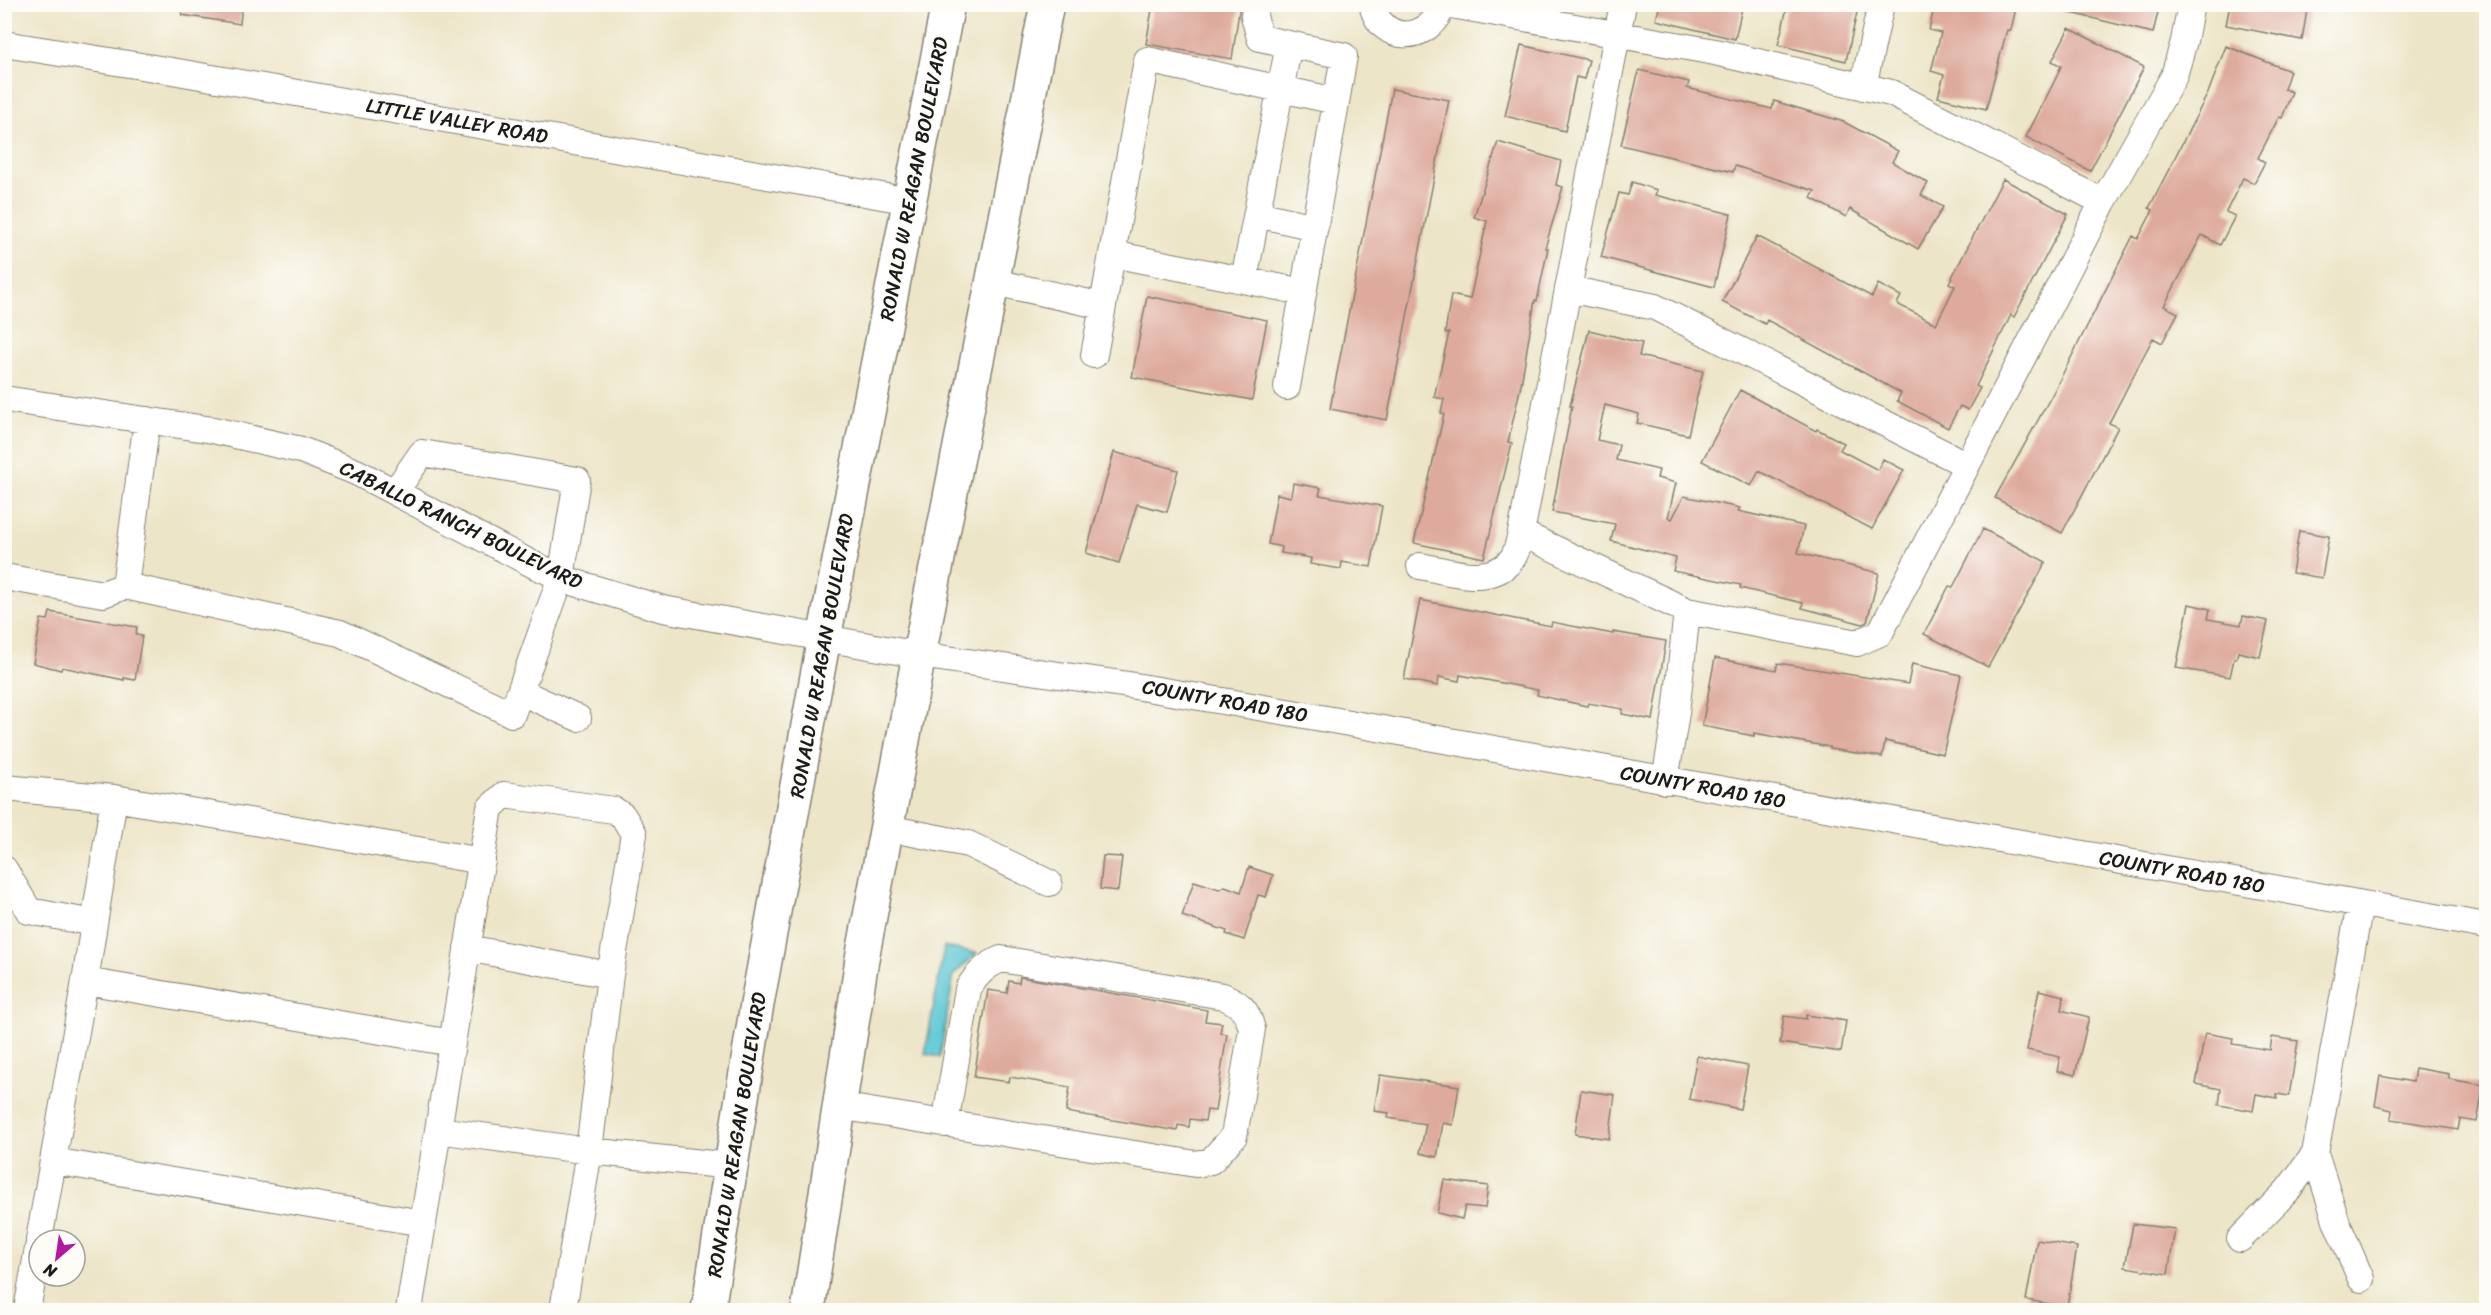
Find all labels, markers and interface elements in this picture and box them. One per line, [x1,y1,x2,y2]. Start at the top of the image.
street label: RONALD W REAGAN BOULEVARD [869,34,959,324]
street label: LITTLE VALLEY ROAD [363,88,551,154]
street label: CABALLO RANCH BOULEVARD [333,451,589,599]
street label: RONALD W REAGAN BOULEVARD [780,511,864,801]
street label: COUNTY ROAD 180 [1139,669,1311,733]
street label: COUNTY ROAD 180 [1617,755,1789,819]
street label: COUNTY ROAD 180 [2096,840,2268,904]
street label: RONALD W REAGAN BOULEVARD [697,990,777,1280]
north arrow [27,1228,87,1288]
text: N [37,1255,63,1287]

